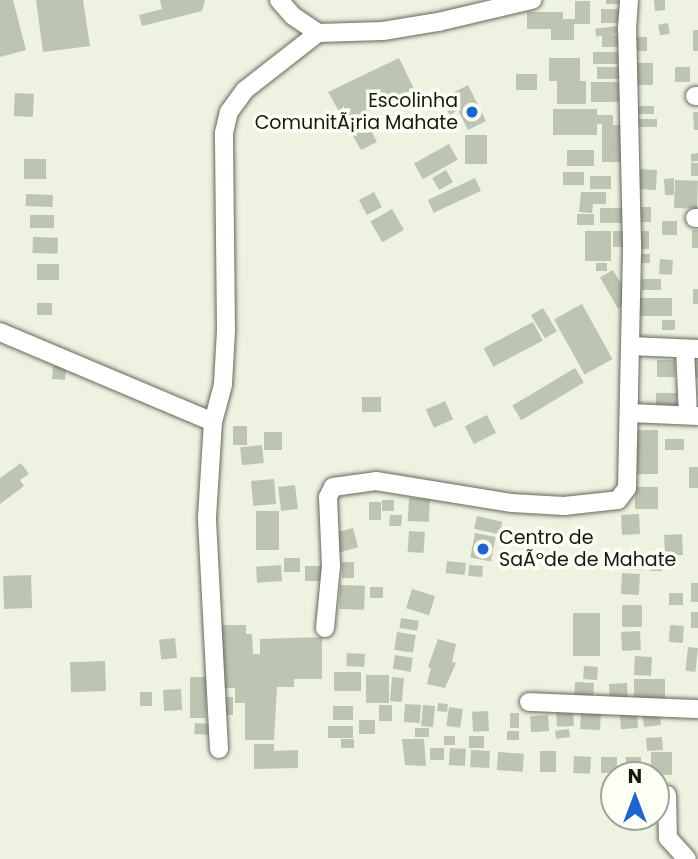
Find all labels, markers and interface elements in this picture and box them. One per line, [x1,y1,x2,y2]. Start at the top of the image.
place label: Escolinha ComunitÃ¡ria Mahate [255,90,458,134]
marker: Escolinha ComunitÃ¡ria Mahate [464,104,480,120]
place label: Centro de SaÃºde de Mahate [499,527,676,571]
marker: Centro de SaÃºde de Mahate [473,539,493,559]
north arrow [600,761,670,831]
text: N [628,763,642,790]

